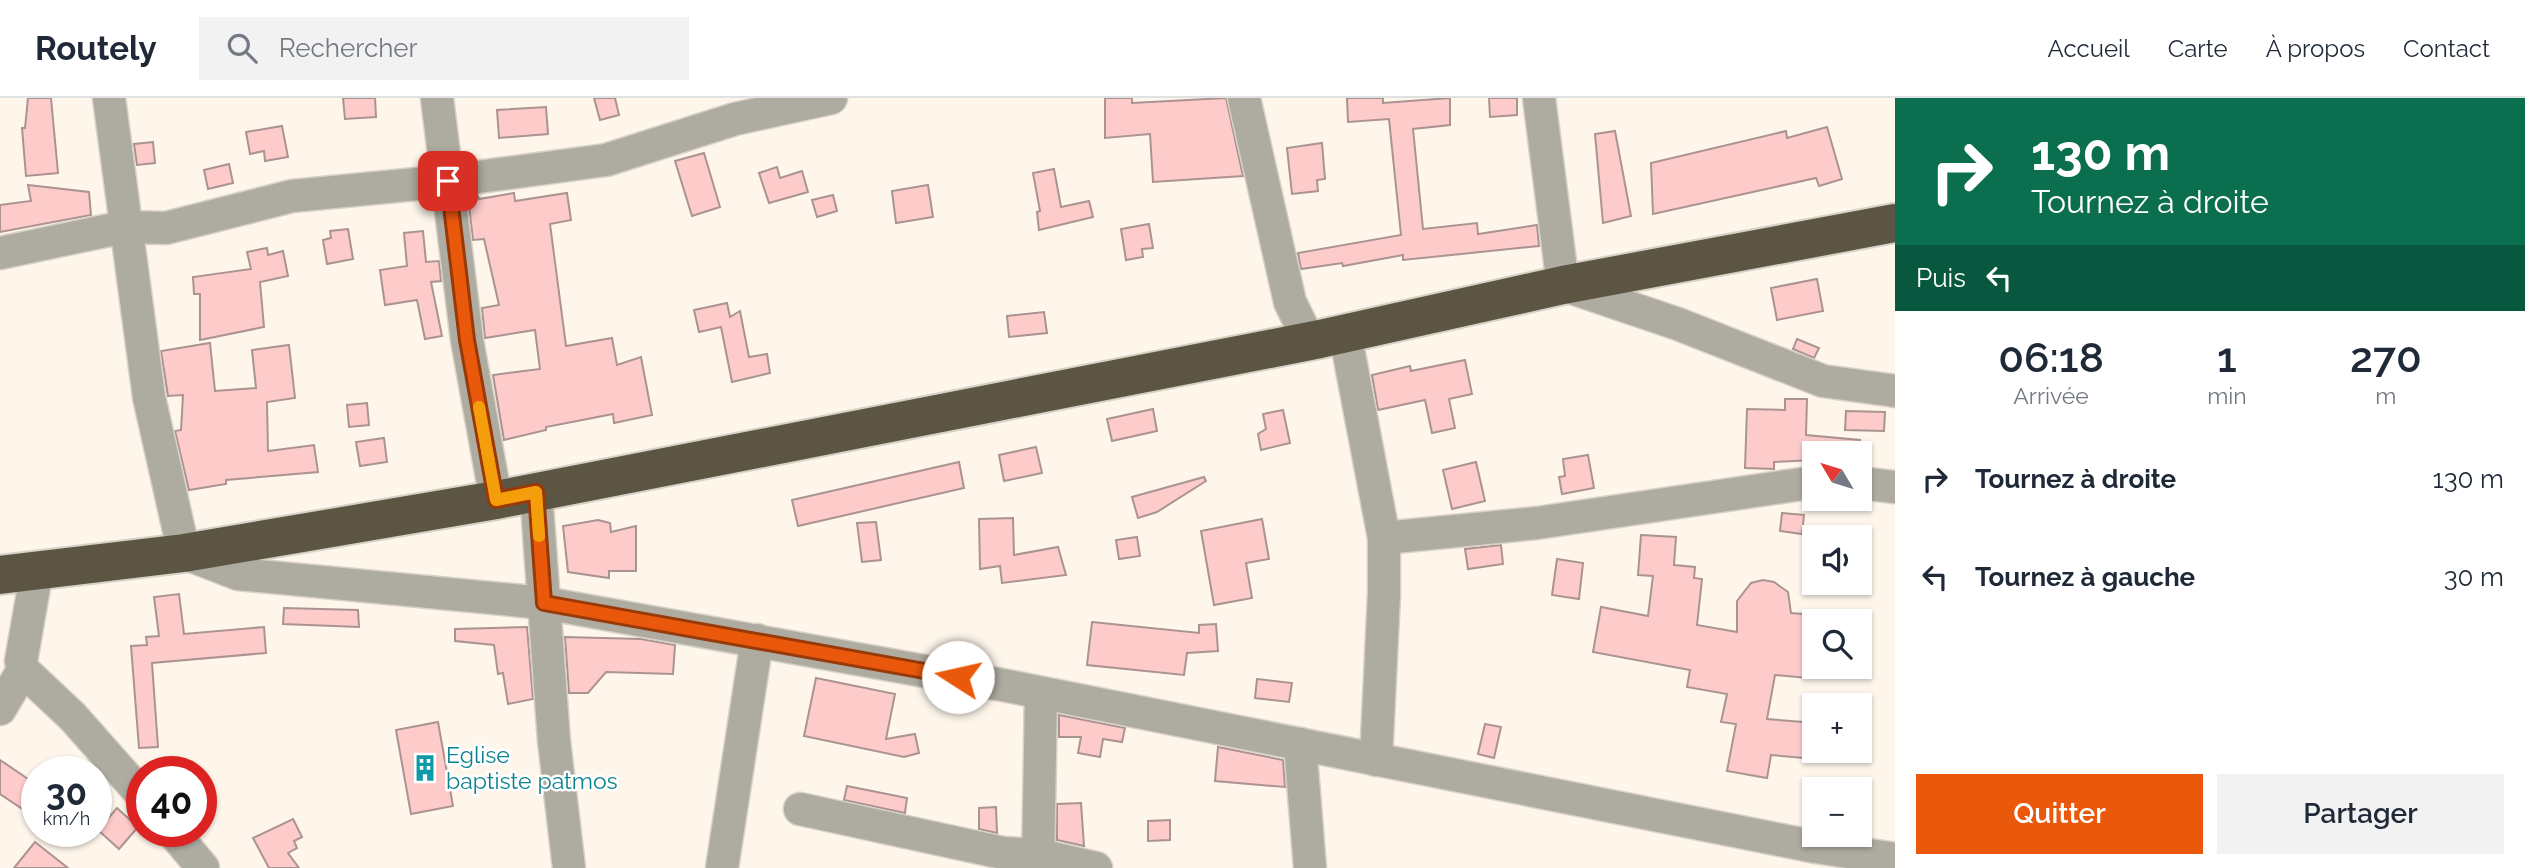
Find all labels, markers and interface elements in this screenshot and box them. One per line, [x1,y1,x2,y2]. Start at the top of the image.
search box [199,17,689,80]
text: Routely [35,29,157,68]
icon: search [223,29,261,67]
text: Rechercher [279,33,418,63]
text: Accueil [2048,34,2130,63]
text: Carte [2168,34,2228,63]
text: À propos [2266,34,2365,63]
text: Contact [2403,34,2490,63]
text: 130 m [2031,124,2170,181]
icon: right [1916,126,2007,217]
pin [418,151,478,211]
icon: arrive [429,162,467,200]
text: Tournez à droite [2031,183,2269,220]
icon: left [1980,259,2018,297]
text: Puis [1916,263,1966,293]
text: 06:18 [1998,333,2104,382]
text: 1 [2217,333,2237,382]
text: 270 [2350,333,2422,382]
text: Arrivée [2013,382,2089,409]
text: min [2207,382,2247,409]
text: m [2375,382,2396,409]
north arrow [1802,441,1872,511]
map controls [1802,441,1872,847]
icon: right [1916,460,1954,498]
text: Tournez à droite [1975,464,2176,494]
text: 130 m [2433,464,2504,494]
button: sound [1802,525,1872,595]
icon: left [1916,558,1954,596]
text: Tournez à gauche [1975,562,2195,592]
text: 30 m [2444,562,2504,592]
button: search [1802,609,1872,679]
position arrow [921,640,995,714]
button: + [1802,693,1872,763]
place label: Eglise baptiste patmos [446,741,618,794]
building icon: Eglise baptiste patmos [410,753,440,783]
speed limit sign: 40 [126,756,217,847]
text: 30 [46,772,87,813]
button: Quitter [1916,774,2203,854]
button: Partager [2217,774,2504,854]
button: − [1802,777,1872,847]
text: km/h [43,808,90,829]

